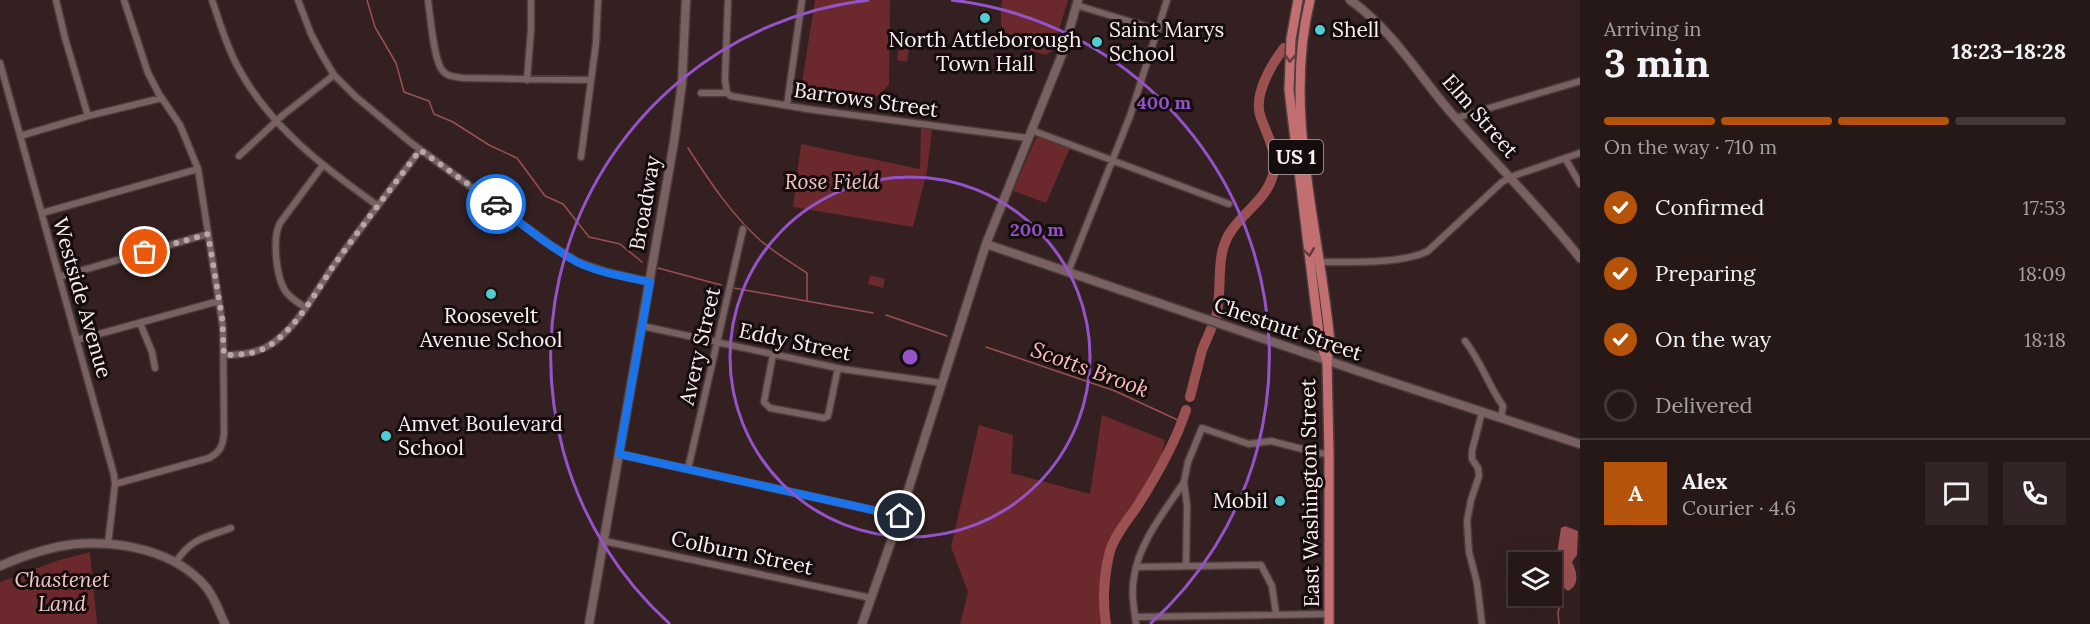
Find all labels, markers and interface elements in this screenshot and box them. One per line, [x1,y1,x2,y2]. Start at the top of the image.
marker: North Attleborough Town Hall [978,11,992,25]
place label: Saint Marys School [1109,16,1224,67]
place label: Shell [1332,16,1379,43]
text: Arriving in [1604,16,1701,41]
marker: Shell [1313,23,1327,37]
place label: North Attleborough Town Hall [888,26,1082,77]
marker: Saint Marys School [1090,35,1104,49]
text: 18:23–18:28 [1951,37,2066,65]
text: 3 min [1604,38,1710,88]
one-way arrow [1283,53,1296,62]
street label: Elm Street [1437,68,1525,164]
street label: Barrows Street [792,76,941,123]
text: 400 m [1137,91,1191,114]
text: On the way · 710 m [1604,134,1777,159]
road number: US 1 [1269,140,1323,174]
street label: Broadway [623,153,666,252]
park label: Rose Field [785,168,880,195]
courier [466,174,526,234]
icon: car [480,188,513,221]
icon: check [1604,191,1637,224]
text: Confirmed [1655,193,1764,221]
text: 17:53 [2022,195,2066,220]
street label: Westside Avenue [47,215,118,381]
text: 200 m [1010,218,1064,241]
pin [119,226,170,277]
icon: bag [128,235,161,268]
one-way arrow [1302,247,1314,256]
icon: check [1604,257,1637,290]
text: Preparing [1655,259,1755,287]
text: 18:09 [2019,261,2066,286]
street label: Avery Street [673,283,726,408]
marker: Roosevelt Avenue School [484,287,498,301]
street label: Chestnut Street [1211,291,1367,367]
place label: Roosevelt Avenue School [419,302,562,353]
street label: Eddy Street [736,316,855,367]
icon: check [1604,323,1637,356]
text: On the way [1655,325,1771,353]
text: 18:18 [2024,327,2066,352]
water label: Scotts Brook [1027,335,1153,403]
centre of rings [900,347,920,367]
street label: East Washington Street [1294,377,1325,608]
text: Delivered [1655,391,1753,419]
place label: Amvet Boulevard School [397,410,563,461]
marker: Amvet Boulevard School [379,429,393,443]
button: chat [1925,462,1988,525]
button: phone [2003,462,2066,525]
text: Alex [1682,467,1727,495]
text: A [1628,479,1643,507]
place label: Mobil [1213,487,1268,514]
pin [874,490,925,541]
marker: Mobil [1273,494,1287,508]
text: Courier · 4.6 [1682,495,1796,520]
icon: home [883,499,916,532]
street label: Colburn Street [669,524,816,581]
map controls [1508,552,1562,606]
button: layers [1508,552,1562,606]
park label: Chastenet Land [14,566,110,617]

